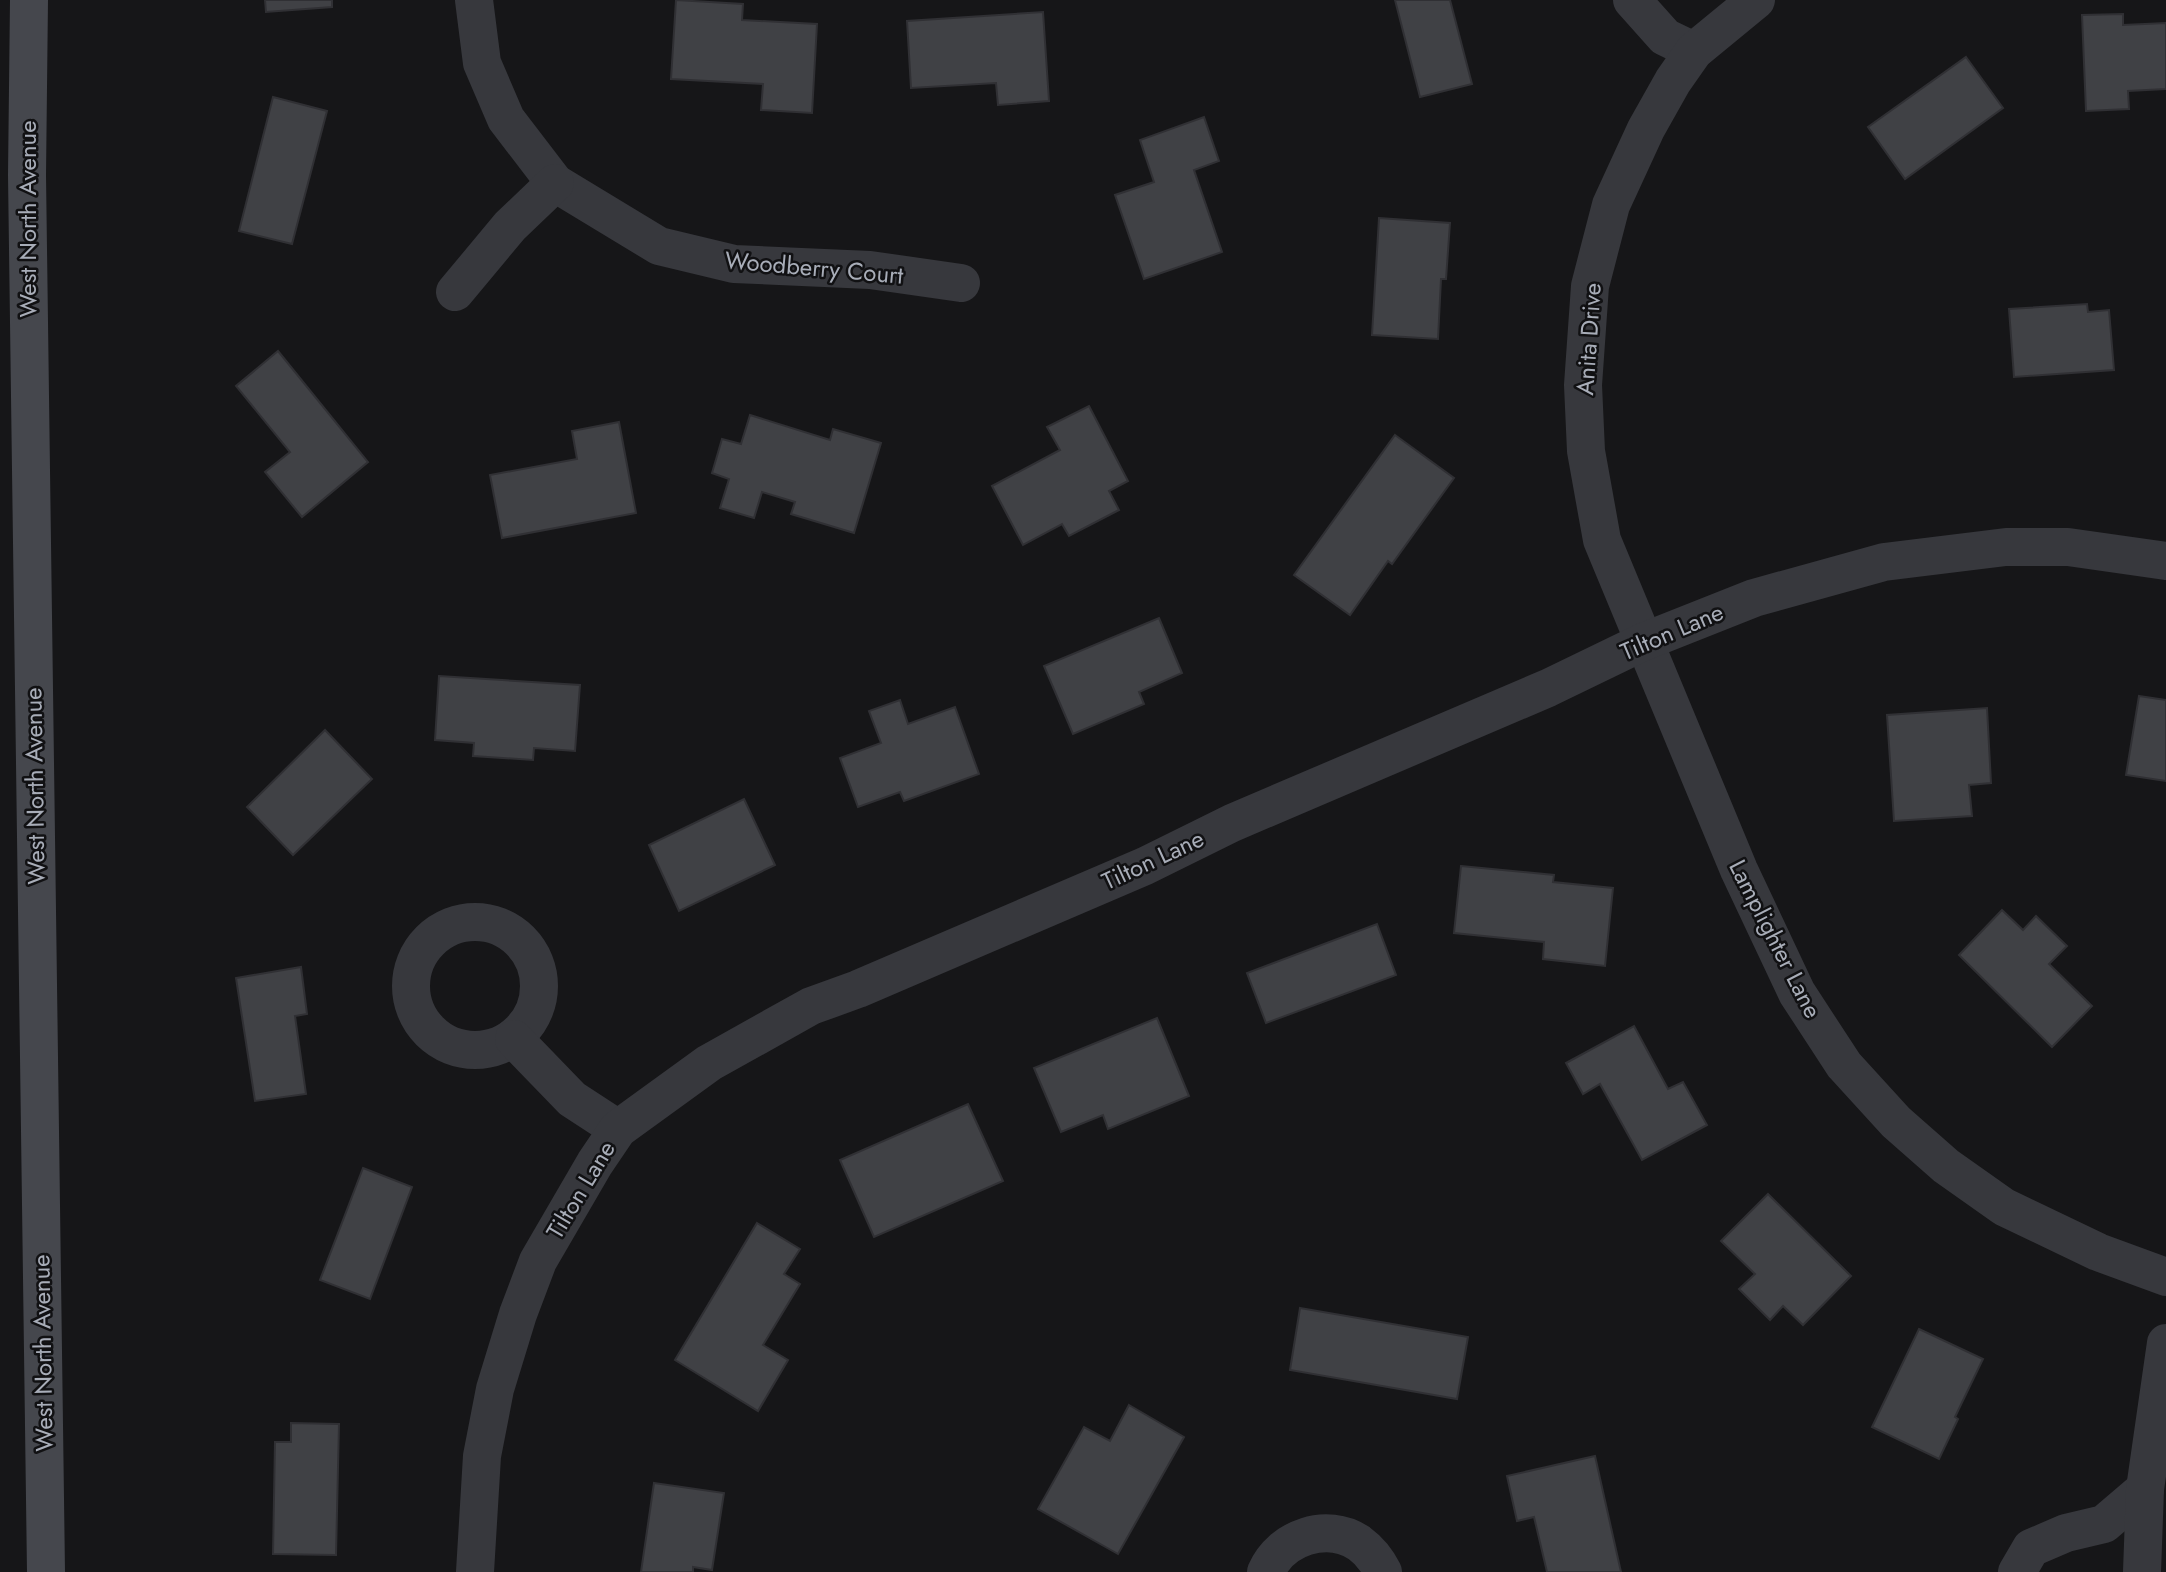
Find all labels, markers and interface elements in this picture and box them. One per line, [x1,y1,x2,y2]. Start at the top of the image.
street label: West North Avenue [10,120,45,318]
street label: Woodberry Court [723,242,905,293]
street label: Anita Drive [1567,282,1610,396]
street label: Tilton Lane [1615,594,1729,669]
street label: West North Avenue [15,687,54,885]
street label: Tilton Lane [1096,821,1210,898]
street label: Lamplighter Lane [1720,853,1830,1024]
street label: Tilton Lane [538,1134,624,1245]
street label: West North Avenue [23,1254,62,1452]

